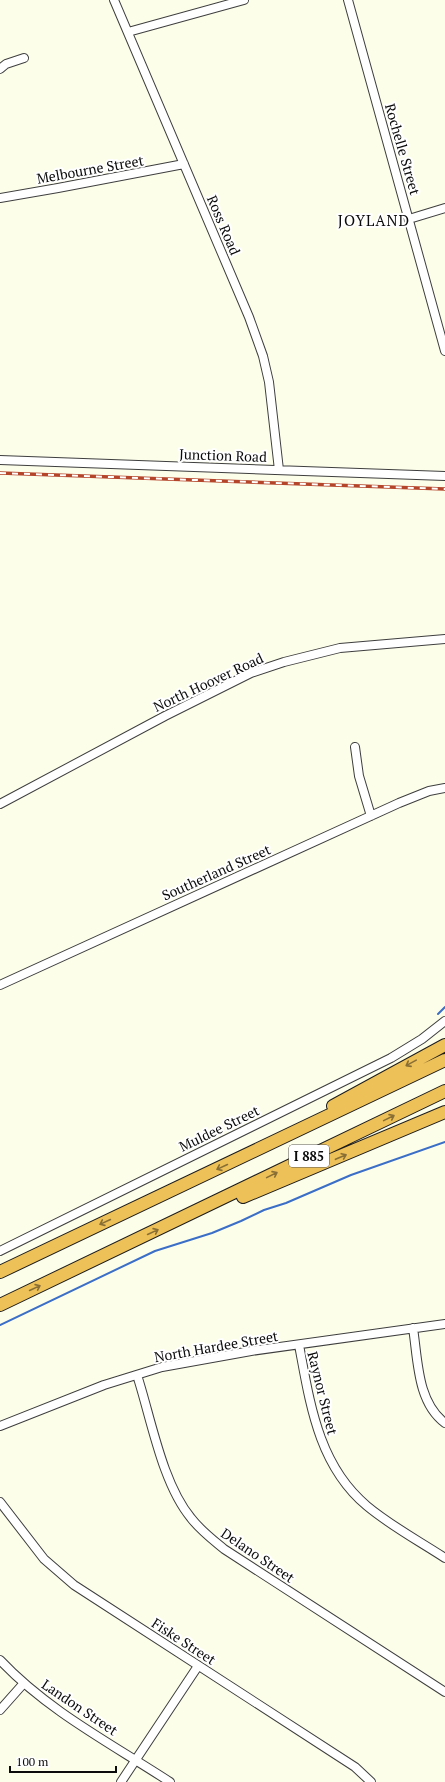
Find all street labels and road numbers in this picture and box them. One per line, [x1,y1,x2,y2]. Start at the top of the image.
street label: Rochelle Street [381,101,425,198]
street label: Melbourne Street [35,150,146,188]
street label: Ross Road [203,192,245,258]
street label: Junction Road [179,444,267,466]
street label: North Hoover Road [150,648,266,716]
street label: Southerland Street [159,839,274,905]
street label: Muldee Street [176,1100,263,1156]
road number: I 885 [289,1145,329,1167]
street label: North Hardee Street [153,1326,280,1366]
street label: Raynor Street [303,1349,343,1437]
street label: Delano Street [217,1523,299,1587]
street label: Fiske Street [148,1613,220,1669]
street label: Landon Street [38,1675,122,1740]

